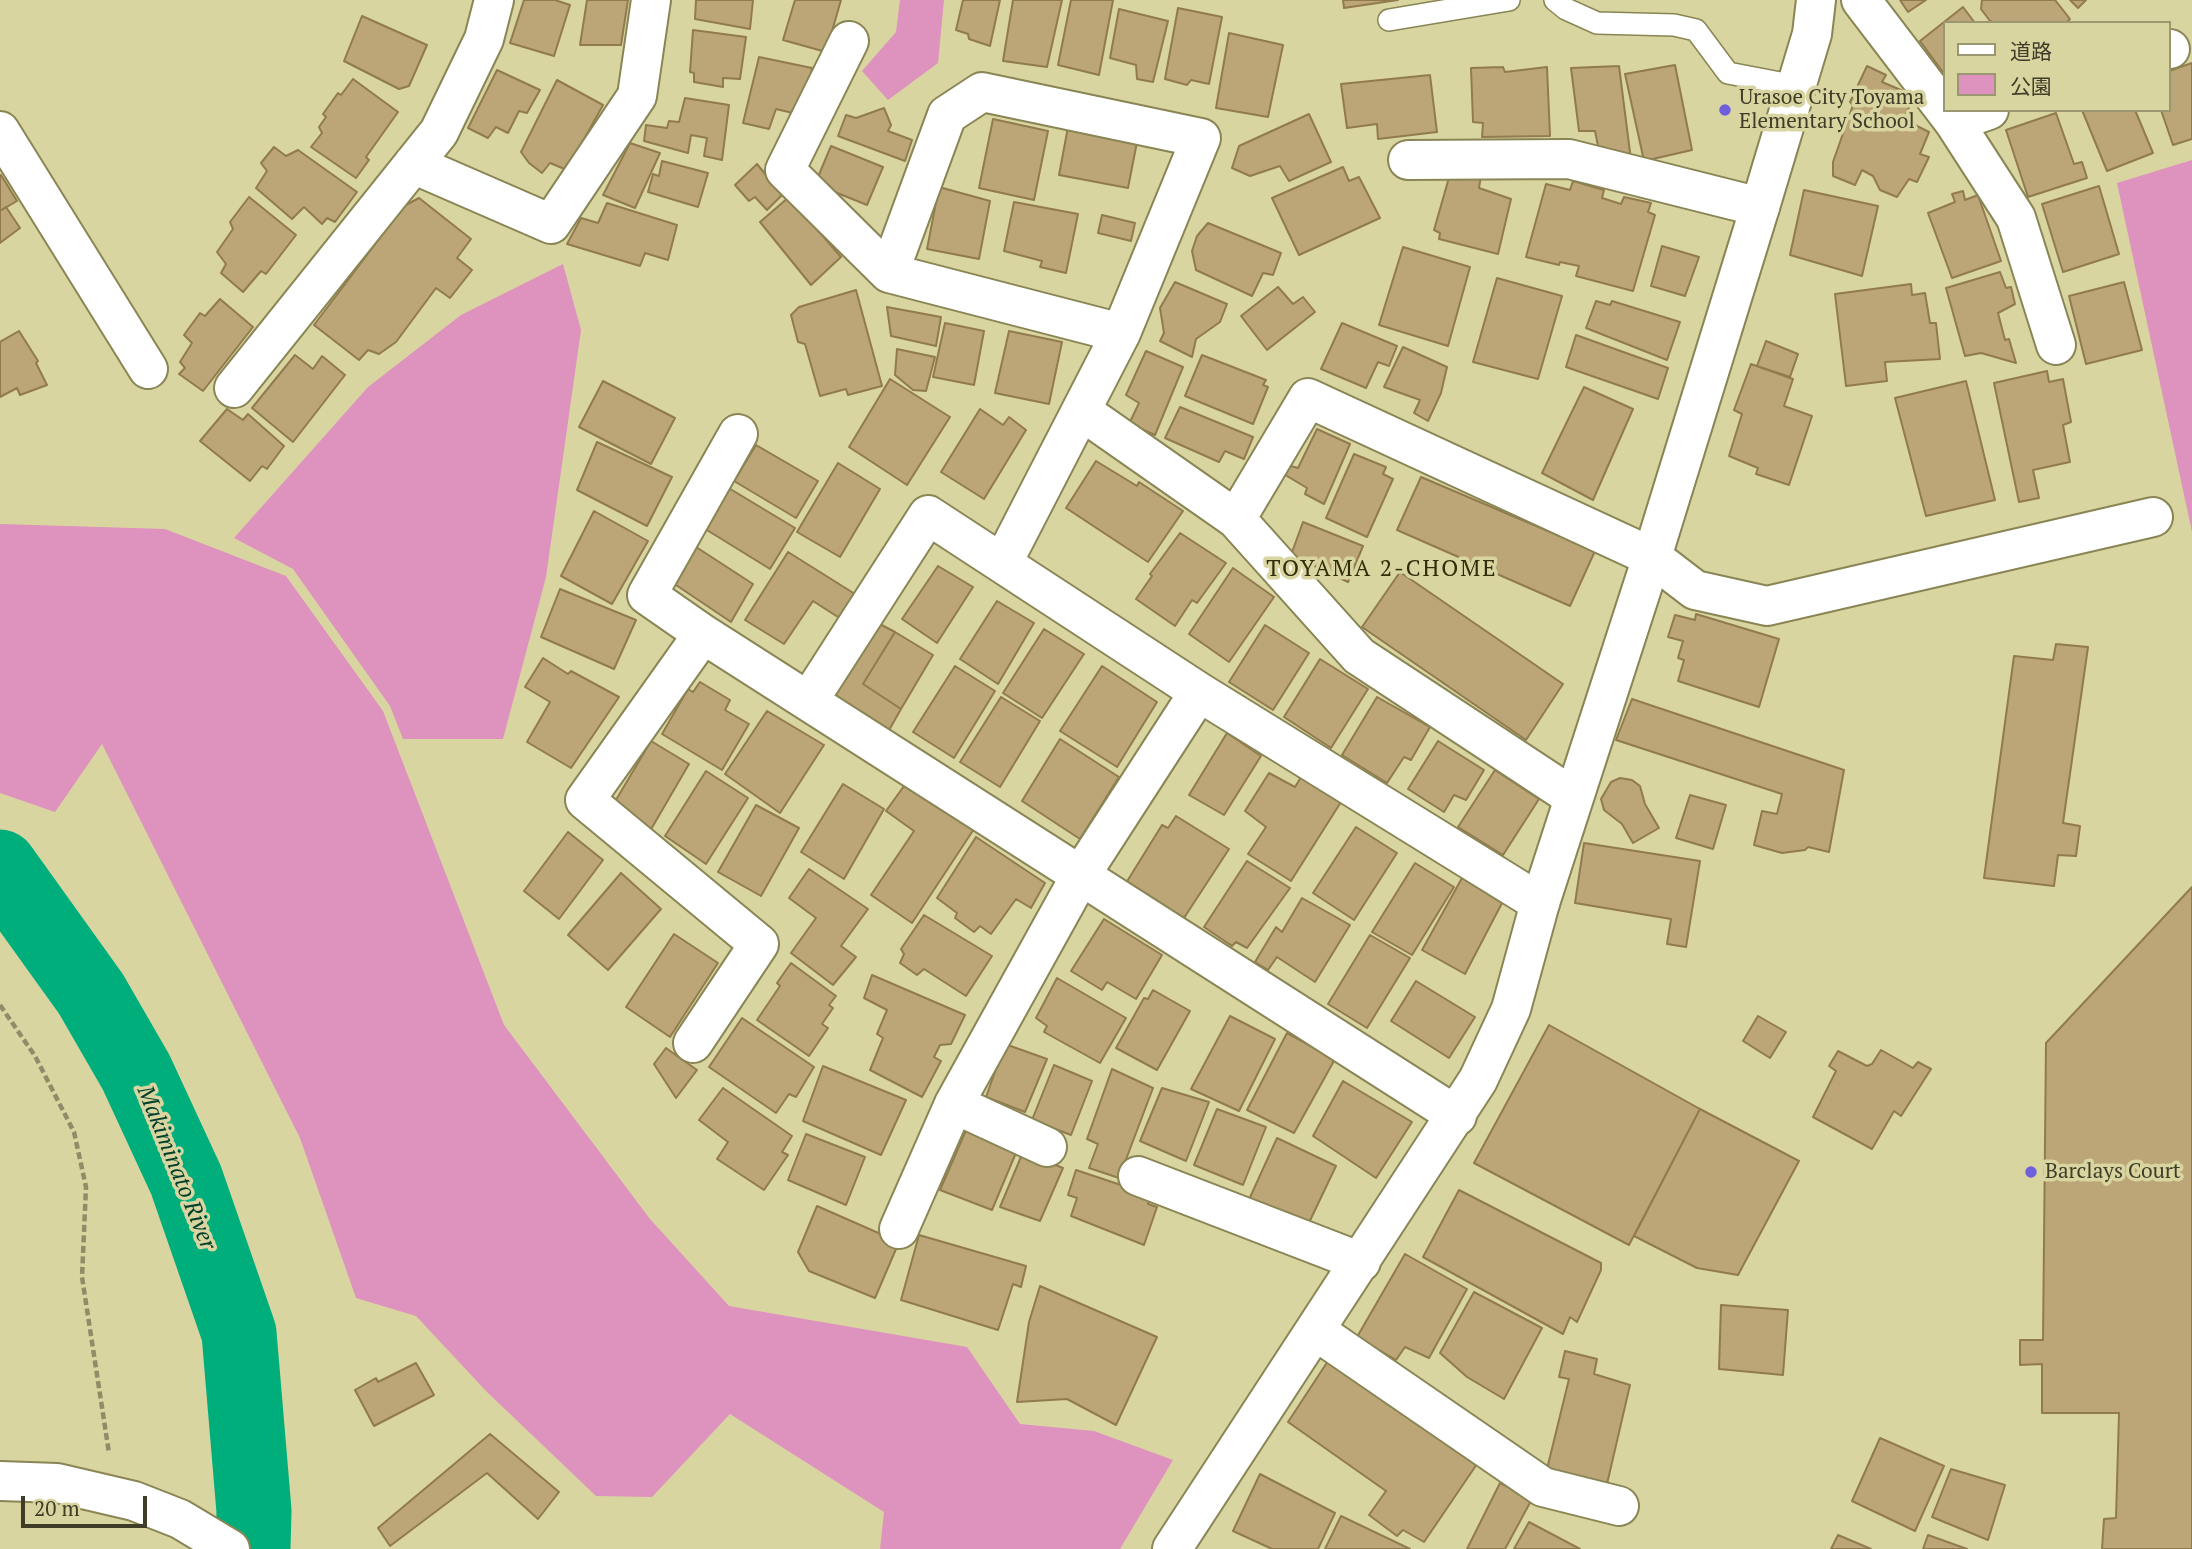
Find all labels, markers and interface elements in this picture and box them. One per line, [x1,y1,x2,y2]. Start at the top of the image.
legend [1944,21,2171,112]
text: 道路 [2010,37,2052,65]
text: 公園 [2010,72,2052,100]
place label: Urasoe City Toyama Elementary School [1739,85,1924,135]
marker: Urasoe City Toyama Elementary School [1717,102,1733,118]
district label: TOYAMA 2-CHOME [1268,555,1496,583]
water label: Makiminato River [131,1082,221,1254]
place label: Barclays Court [2045,1159,2181,1185]
marker: Barclays Court [2023,1164,2039,1180]
scale bar [24,1482,150,1526]
text: 20 m [34,1494,80,1522]

